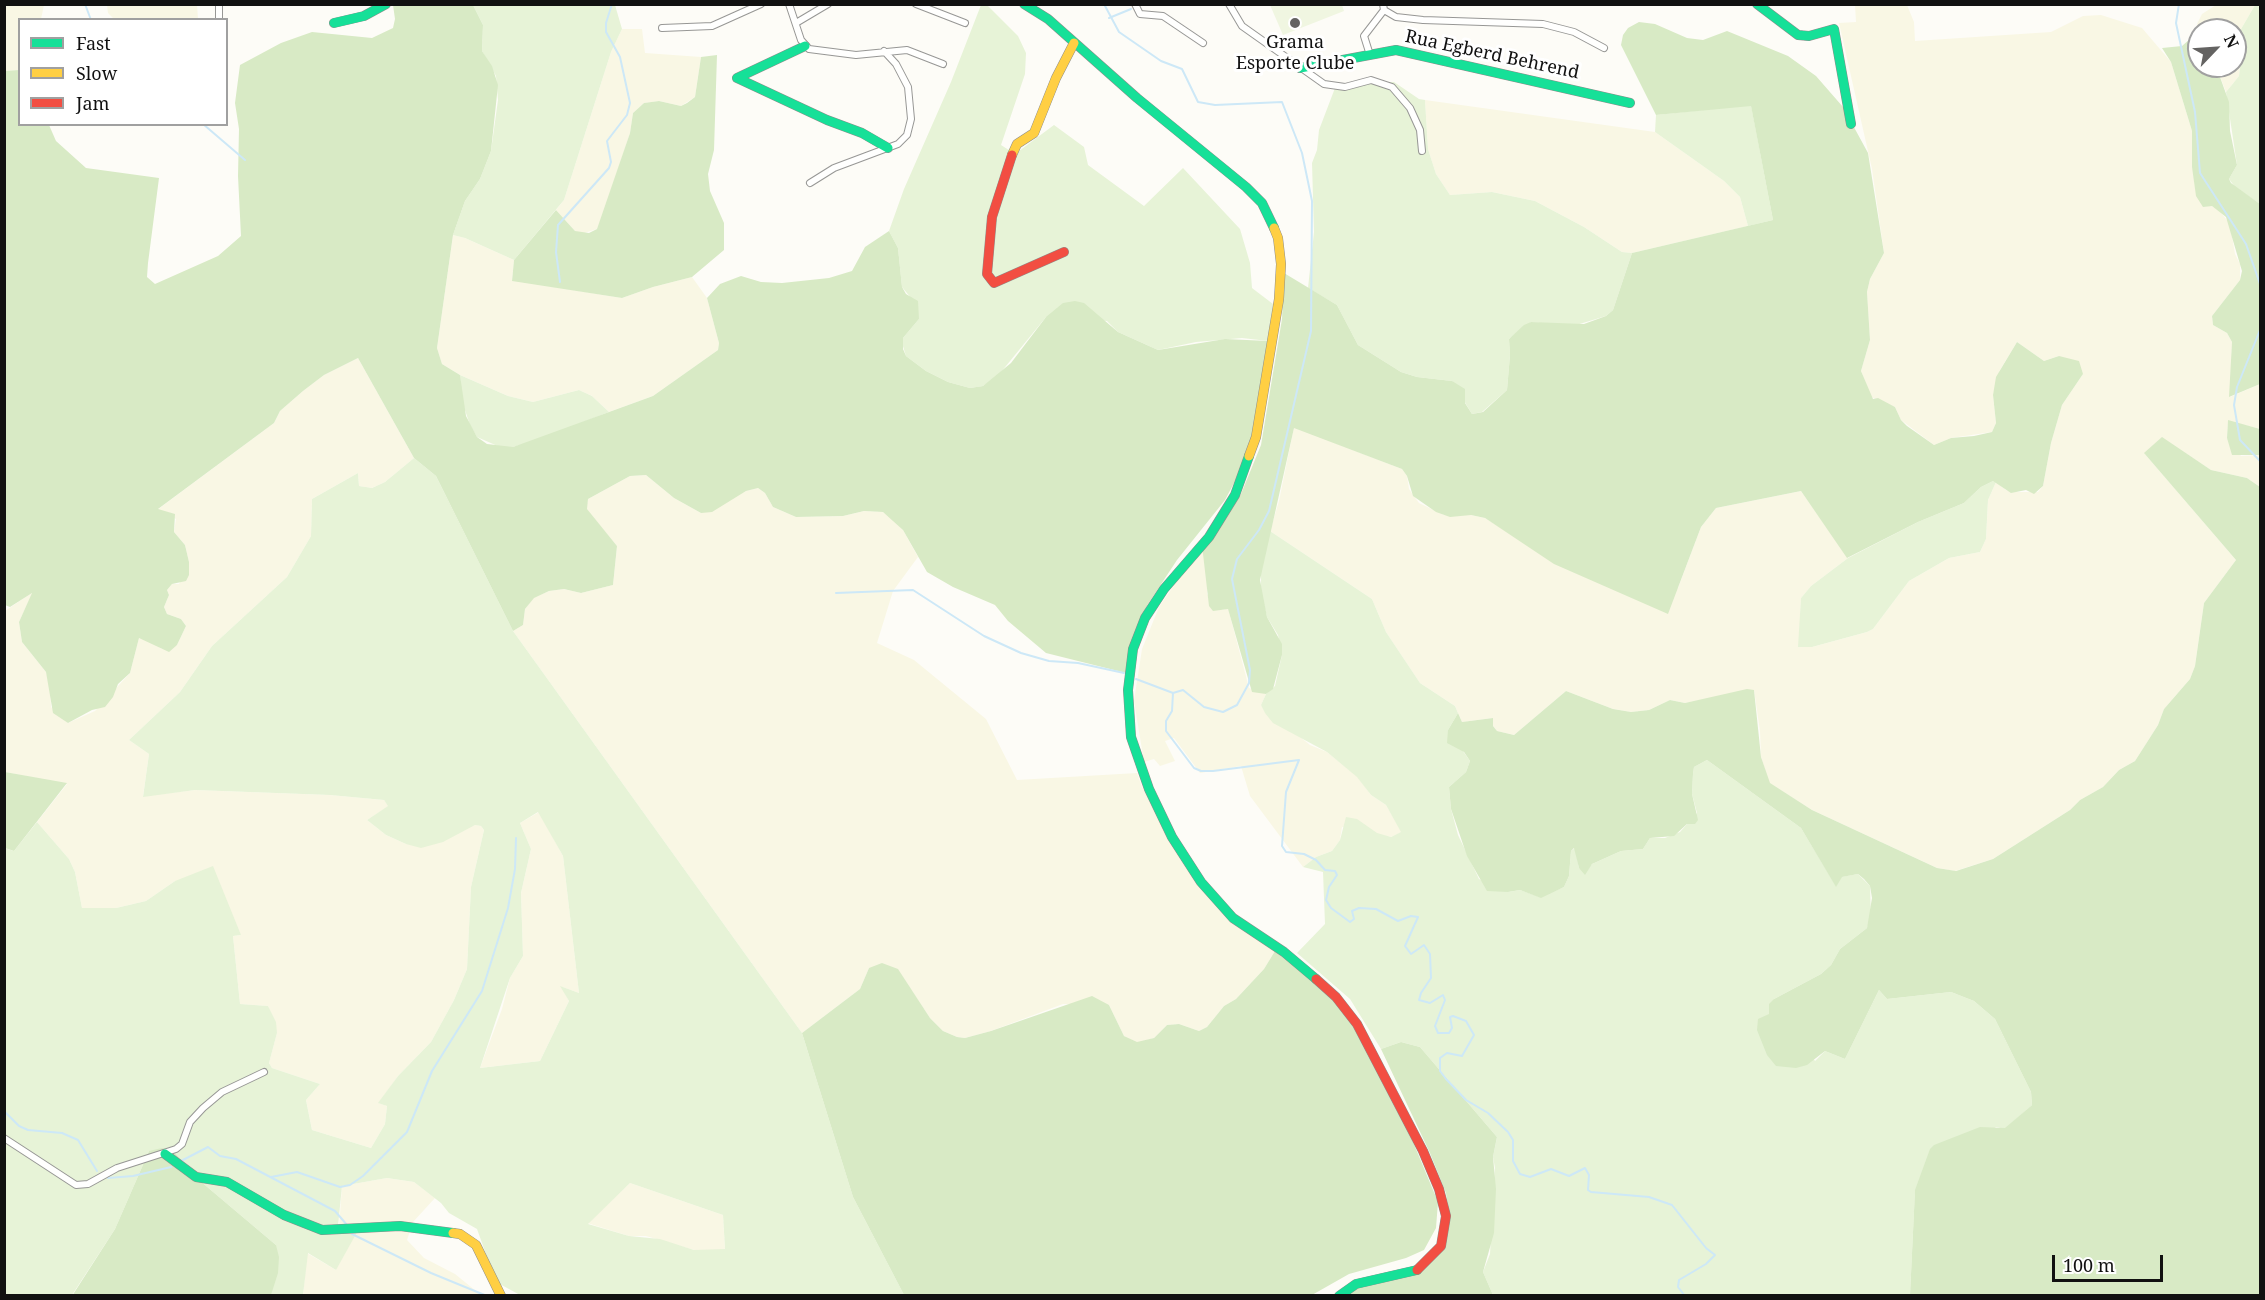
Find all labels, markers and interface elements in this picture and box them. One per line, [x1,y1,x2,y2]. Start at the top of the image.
marker: Grama Esporte Clube [1288,16,1302,30]
legend [18,18,228,126]
north arrow [2187,18,2247,78]
street label: Rua Egberd Behrend [1403,26,1581,84]
text: Fast [76,31,111,55]
text: N [2219,31,2244,52]
place label: Grama Esporte Clube [1236,32,1354,74]
text: Slow [76,61,117,85]
text: Jam [76,91,110,115]
scale bar [2055,1243,2166,1281]
text: 100 m [2063,1253,2115,1277]

